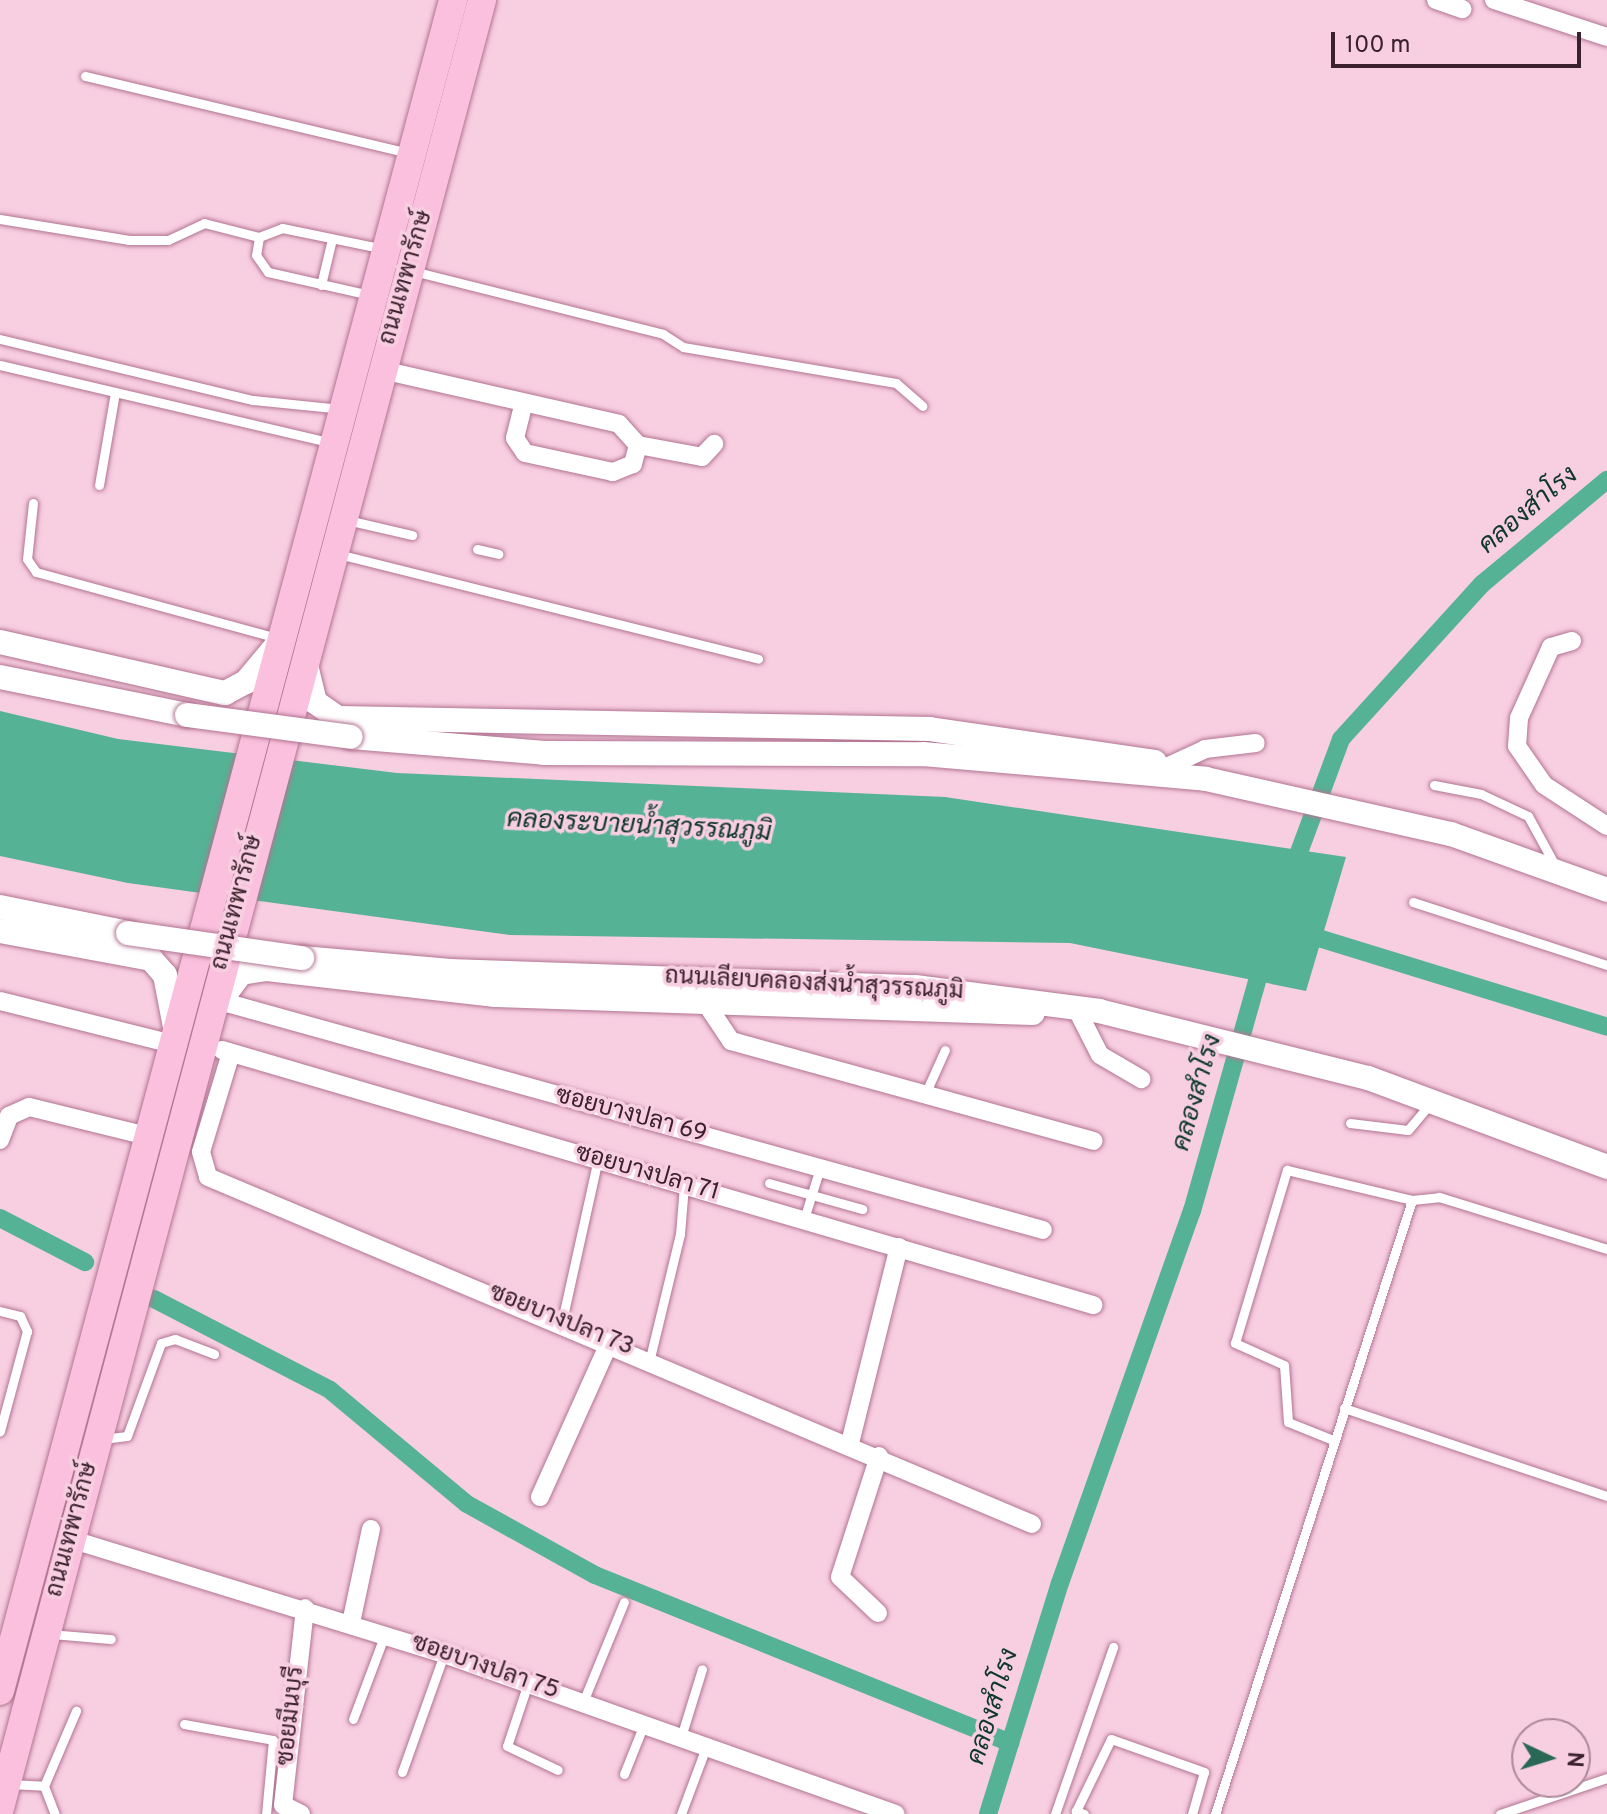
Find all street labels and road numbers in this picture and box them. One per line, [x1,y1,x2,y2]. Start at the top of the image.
street label: ถนนเทพารักษ์ [374,208,440,348]
street label: ถนนเทพารักษ์ [206,832,270,974]
street label: ถนนเลียบคลองส่งน้ำสุวรรณภูมิ [664,963,964,1007]
street label: ซอยบางปลา 69 [552,1082,710,1150]
street label: ซอยบางปลา 71 [571,1140,723,1208]
street label: ซอยบางปลา 73 [484,1279,638,1363]
street label: ถนนเทพารักษ์ [41,1459,105,1601]
street label: ซอยบางปลา 75 [407,1629,563,1707]
street label: ซอยมีนบุรี [272,1665,312,1767]

